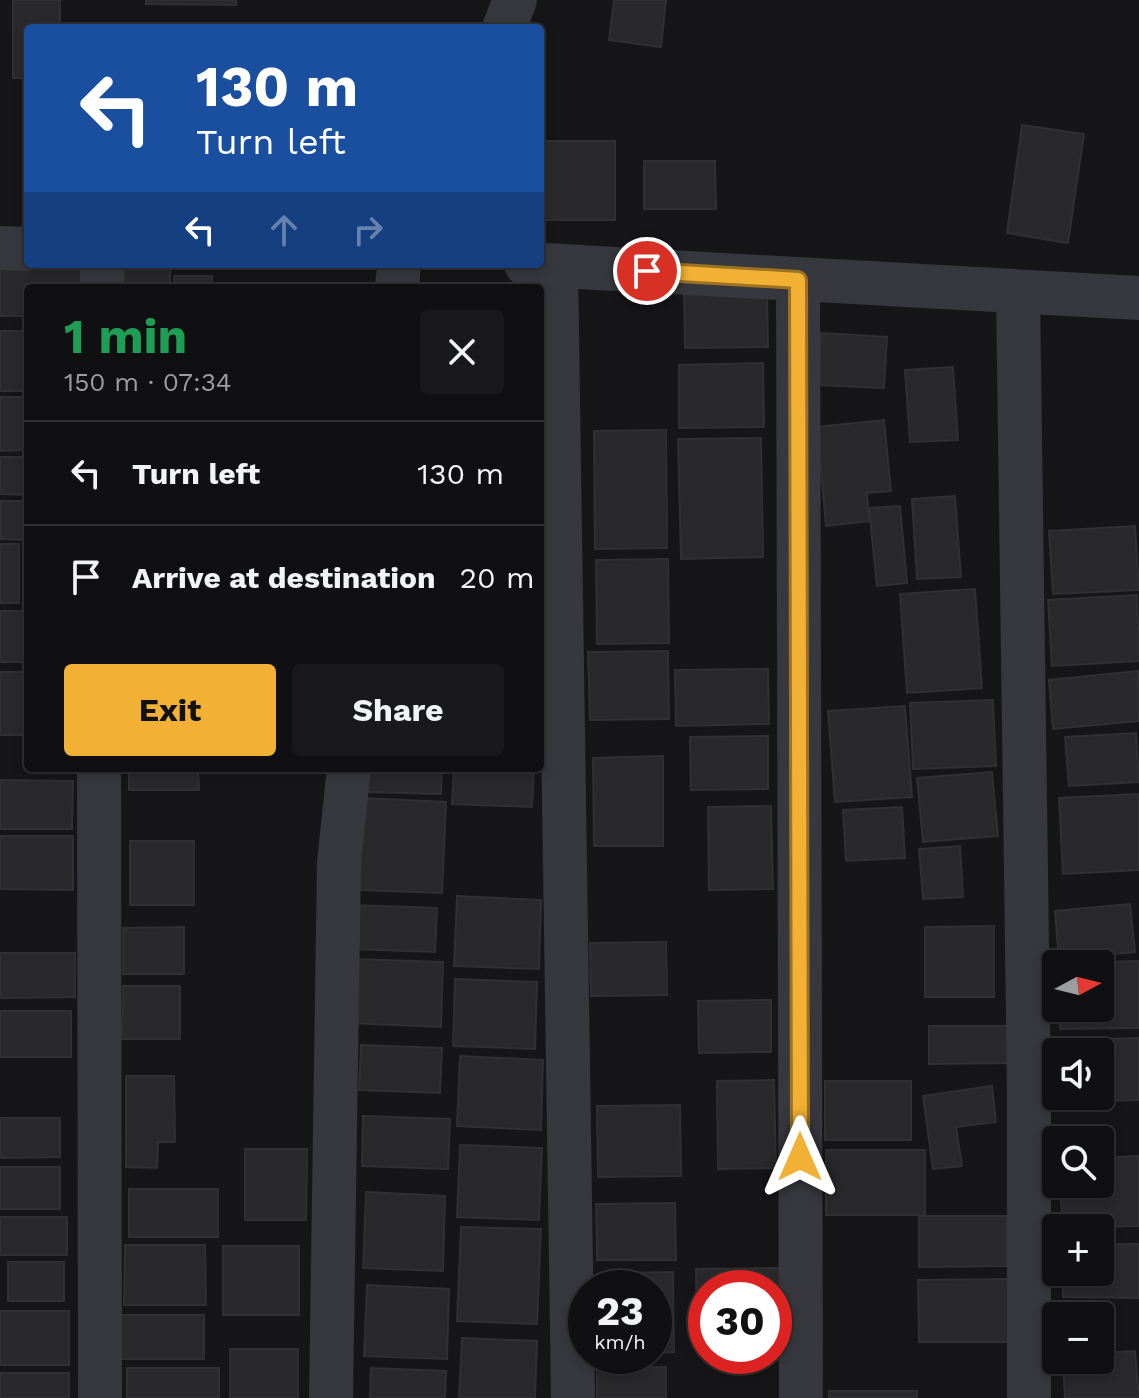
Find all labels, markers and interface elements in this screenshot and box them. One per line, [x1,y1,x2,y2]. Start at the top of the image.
text: 130 m [196,54,358,120]
icon: left [64,56,168,160]
text: Turn left [196,121,346,163]
icon: left [178,208,222,252]
icon: ahead [262,208,306,252]
icon: right [346,208,390,252]
pin [613,237,681,305]
icon: arrive [625,249,669,293]
text: 1 min [64,308,187,365]
button: close [420,310,504,394]
text: 150 m · 07:34 [64,367,232,397]
icon: left [64,451,108,495]
text: Turn left [132,456,260,491]
text: 130 m [417,456,504,491]
icon: arrive [64,555,108,599]
text: Arrive at destination [132,560,436,595]
text: 20 m [460,560,535,595]
button: Exit [64,664,276,756]
button: Share [292,664,504,756]
north arrow [1042,950,1114,1022]
map controls [1042,950,1114,1374]
button: sound [1042,1038,1114,1110]
position arrow [758,1115,842,1199]
button: search [1042,1126,1114,1198]
button: + [1042,1214,1114,1286]
speed limit sign: 30 [688,1270,792,1374]
text: 23 [596,1288,644,1335]
button: − [1042,1302,1114,1374]
text: km/h [594,1330,646,1354]

